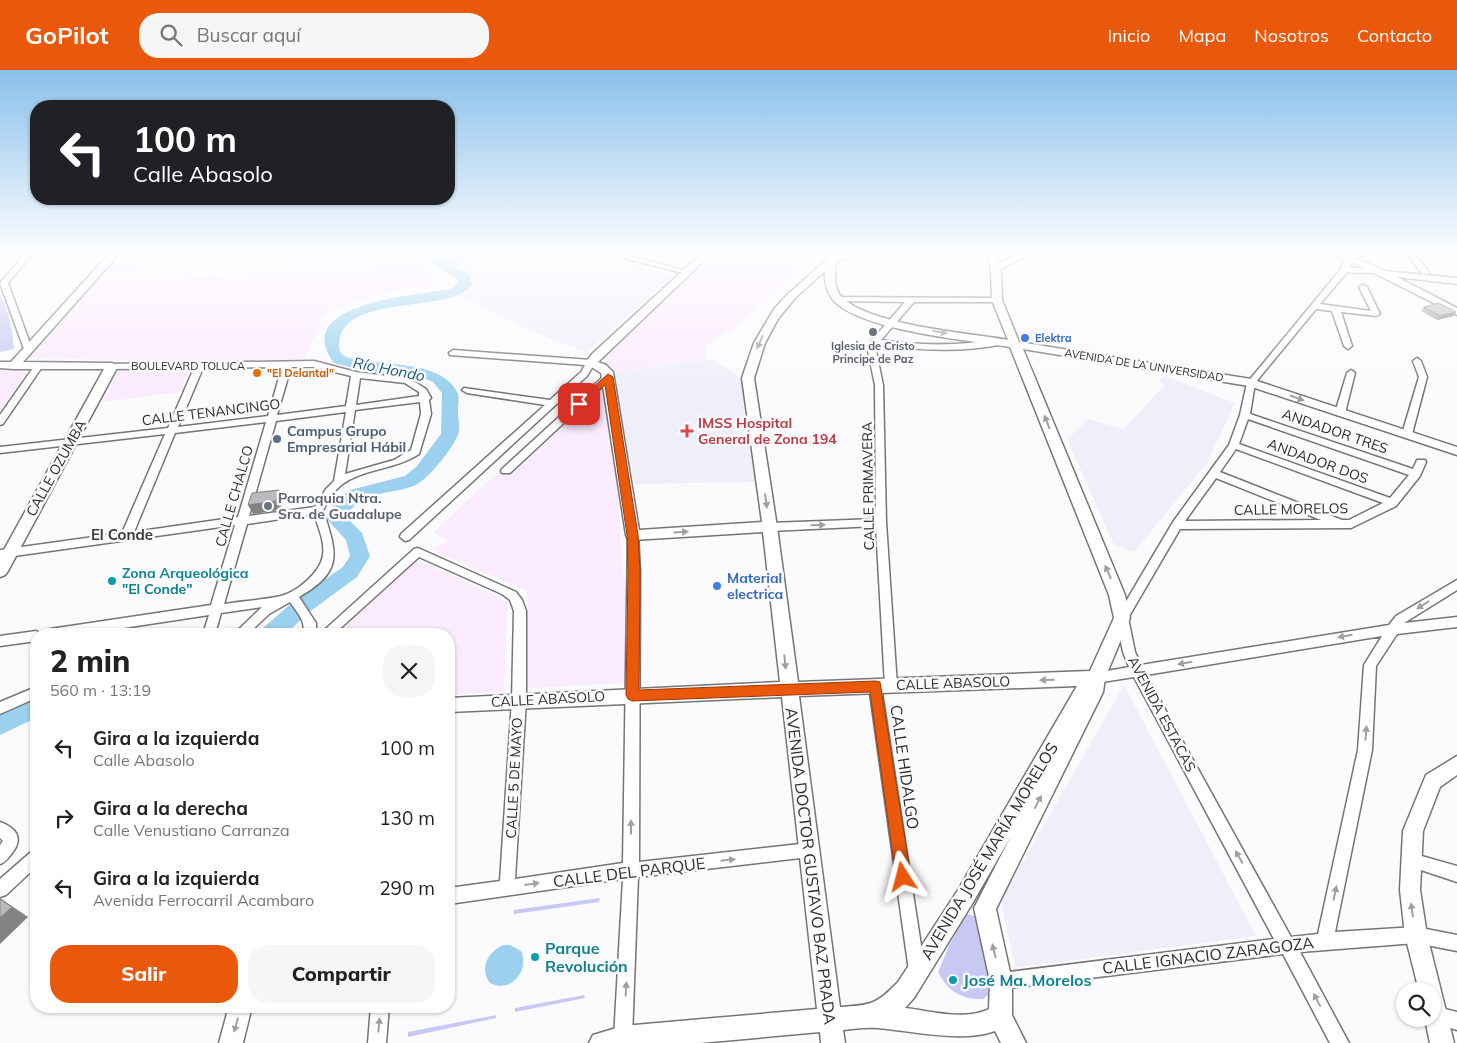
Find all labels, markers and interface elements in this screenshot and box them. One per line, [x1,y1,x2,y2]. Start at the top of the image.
search box [139,13,489,58]
text: GoPilot [25,20,109,50]
icon: search [157,21,185,49]
text: Buscar aquí [197,23,301,47]
text: Inicio [1107,24,1150,47]
text: Mapa [1178,24,1226,47]
text: Nosotros [1254,24,1329,47]
text: Contacto [1357,24,1432,47]
text: 100 m [133,117,237,161]
icon: left [50,120,115,185]
text: Calle Abasolo [133,160,273,188]
marker: Iglesia de Cristo Principe de Paz [867,326,879,338]
one-way arrow [933,328,949,336]
place label: Elektra [1035,331,1072,345]
marker: Elektra [1019,332,1031,344]
one-way arrow [755,335,763,349]
place label: Iglesia de Cristo Principe de Paz [831,339,915,366]
street label: AVENIDA DE LA UNIVERSIDAD [1063,345,1225,385]
water label: Río Hondo [351,353,427,385]
street label: BOULEVARD TOLUCA [131,359,245,373]
place label: "El Delantal" [267,366,334,380]
marker: "El Delantal" [251,367,263,379]
pin [558,383,600,425]
icon: arrive [565,390,593,418]
street label: CALLE TENANCINGO [141,395,281,429]
one-way arrow [1290,395,1305,403]
street label: ANDADOR TRES [1280,404,1391,458]
place label: IMSS Hospital General de Zona 194 [698,414,837,448]
one-way arrow [1042,414,1050,429]
street label: CALLE OZUMBA [22,416,90,519]
street label: CALLE PRIMAVERA [858,421,878,550]
place label: Campus Grupo Empresarial Hábil [287,422,406,456]
marker: IMSS Hospital General de Zona 194 [680,424,694,438]
marker: Campus Grupo Empresarial Hábil [271,433,283,445]
street label: ANDADOR DOS [1265,434,1371,488]
street label: CALLE CHALCO [211,443,257,549]
place label: Parroquia Ntra. Sra. de Guadalupe [278,489,402,523]
one-way arrow [762,493,770,509]
street label: CALLE MORELOS [1234,499,1349,519]
marker: Parroquia Ntra. Sra. de Guadalupe [262,500,274,512]
one-way arrow [811,520,827,528]
district label: El Conde [91,525,153,544]
one-way arrow [674,528,690,536]
place label: Zona Arqueológica "El Conde" [122,564,248,598]
one-way arrow [1104,565,1112,579]
place label: Material electrica [727,569,783,603]
marker: Zona Arqueológica "El Conde" [106,575,118,587]
marker: Material electrica [711,580,723,592]
one-way arrow [1417,600,1430,610]
one-way arrow [1336,633,1352,641]
text: 2 min [50,642,130,680]
button: close [383,645,435,697]
street label: AVENIDA ESTACAS [1124,653,1200,775]
one-way arrow [781,654,789,670]
one-way arrow [1176,660,1192,668]
street label: CALLE ABASOLO [896,672,1010,694]
one-way arrow [1039,676,1055,684]
text: 560 m · 13:19 [50,680,151,700]
street label: CALLE ABASOLO [491,687,605,711]
street label: CALLE HIDALGO [886,703,924,831]
street label: AVENIDA DOCTOR GUSTAVO BAZ PRADA [782,706,840,1026]
street label: CALLE 5 DE MAYO [502,717,526,839]
one-way arrow [1362,725,1370,741]
text: Gira a la izquierda [93,726,259,750]
icon: left [50,734,78,762]
text: 100 m [379,736,435,760]
street label: AVENIDA JOSÉ MARÍA MORELOS [916,739,1062,963]
text: Calle Abasolo [93,750,195,770]
one-way arrow [1034,795,1042,810]
text: Gira a la derecha [93,796,248,820]
icon: right [50,804,78,832]
text: 130 m [379,806,435,830]
one-way arrow [627,819,635,835]
text: Calle Venustiano Carranza [93,820,290,840]
position arrow [876,850,928,902]
one-way arrow [1235,850,1243,865]
street label: CALLE DEL PARQUE [552,853,706,891]
one-way arrow [720,856,736,864]
text: Gira a la izquierda [93,866,259,890]
icon: left [50,874,78,902]
text: 290 m [379,876,435,900]
one-way arrow [524,880,540,888]
one-way arrow [1331,885,1339,900]
text: Avenida Ferrocarril Acambaro [93,890,314,910]
one-way arrow [1408,901,1416,917]
street label: CALLE IGNACIO ZARAGOZA [1101,932,1315,978]
place label: Parque Revolución [545,938,628,976]
one-way arrow [990,943,998,958]
button: Salir [50,945,238,1003]
button: Compartir [248,945,435,1003]
marker: Parque Revolución [529,951,541,963]
place label: José Ma. Morelos [963,970,1092,990]
marker: José Ma. Morelos [947,974,959,986]
one-way arrow [622,981,630,997]
map controls [1396,982,1441,1027]
button: search [1396,982,1441,1027]
one-way arrow [1312,993,1321,1007]
one-way arrow [375,1016,383,1032]
one-way arrow [232,1017,240,1032]

